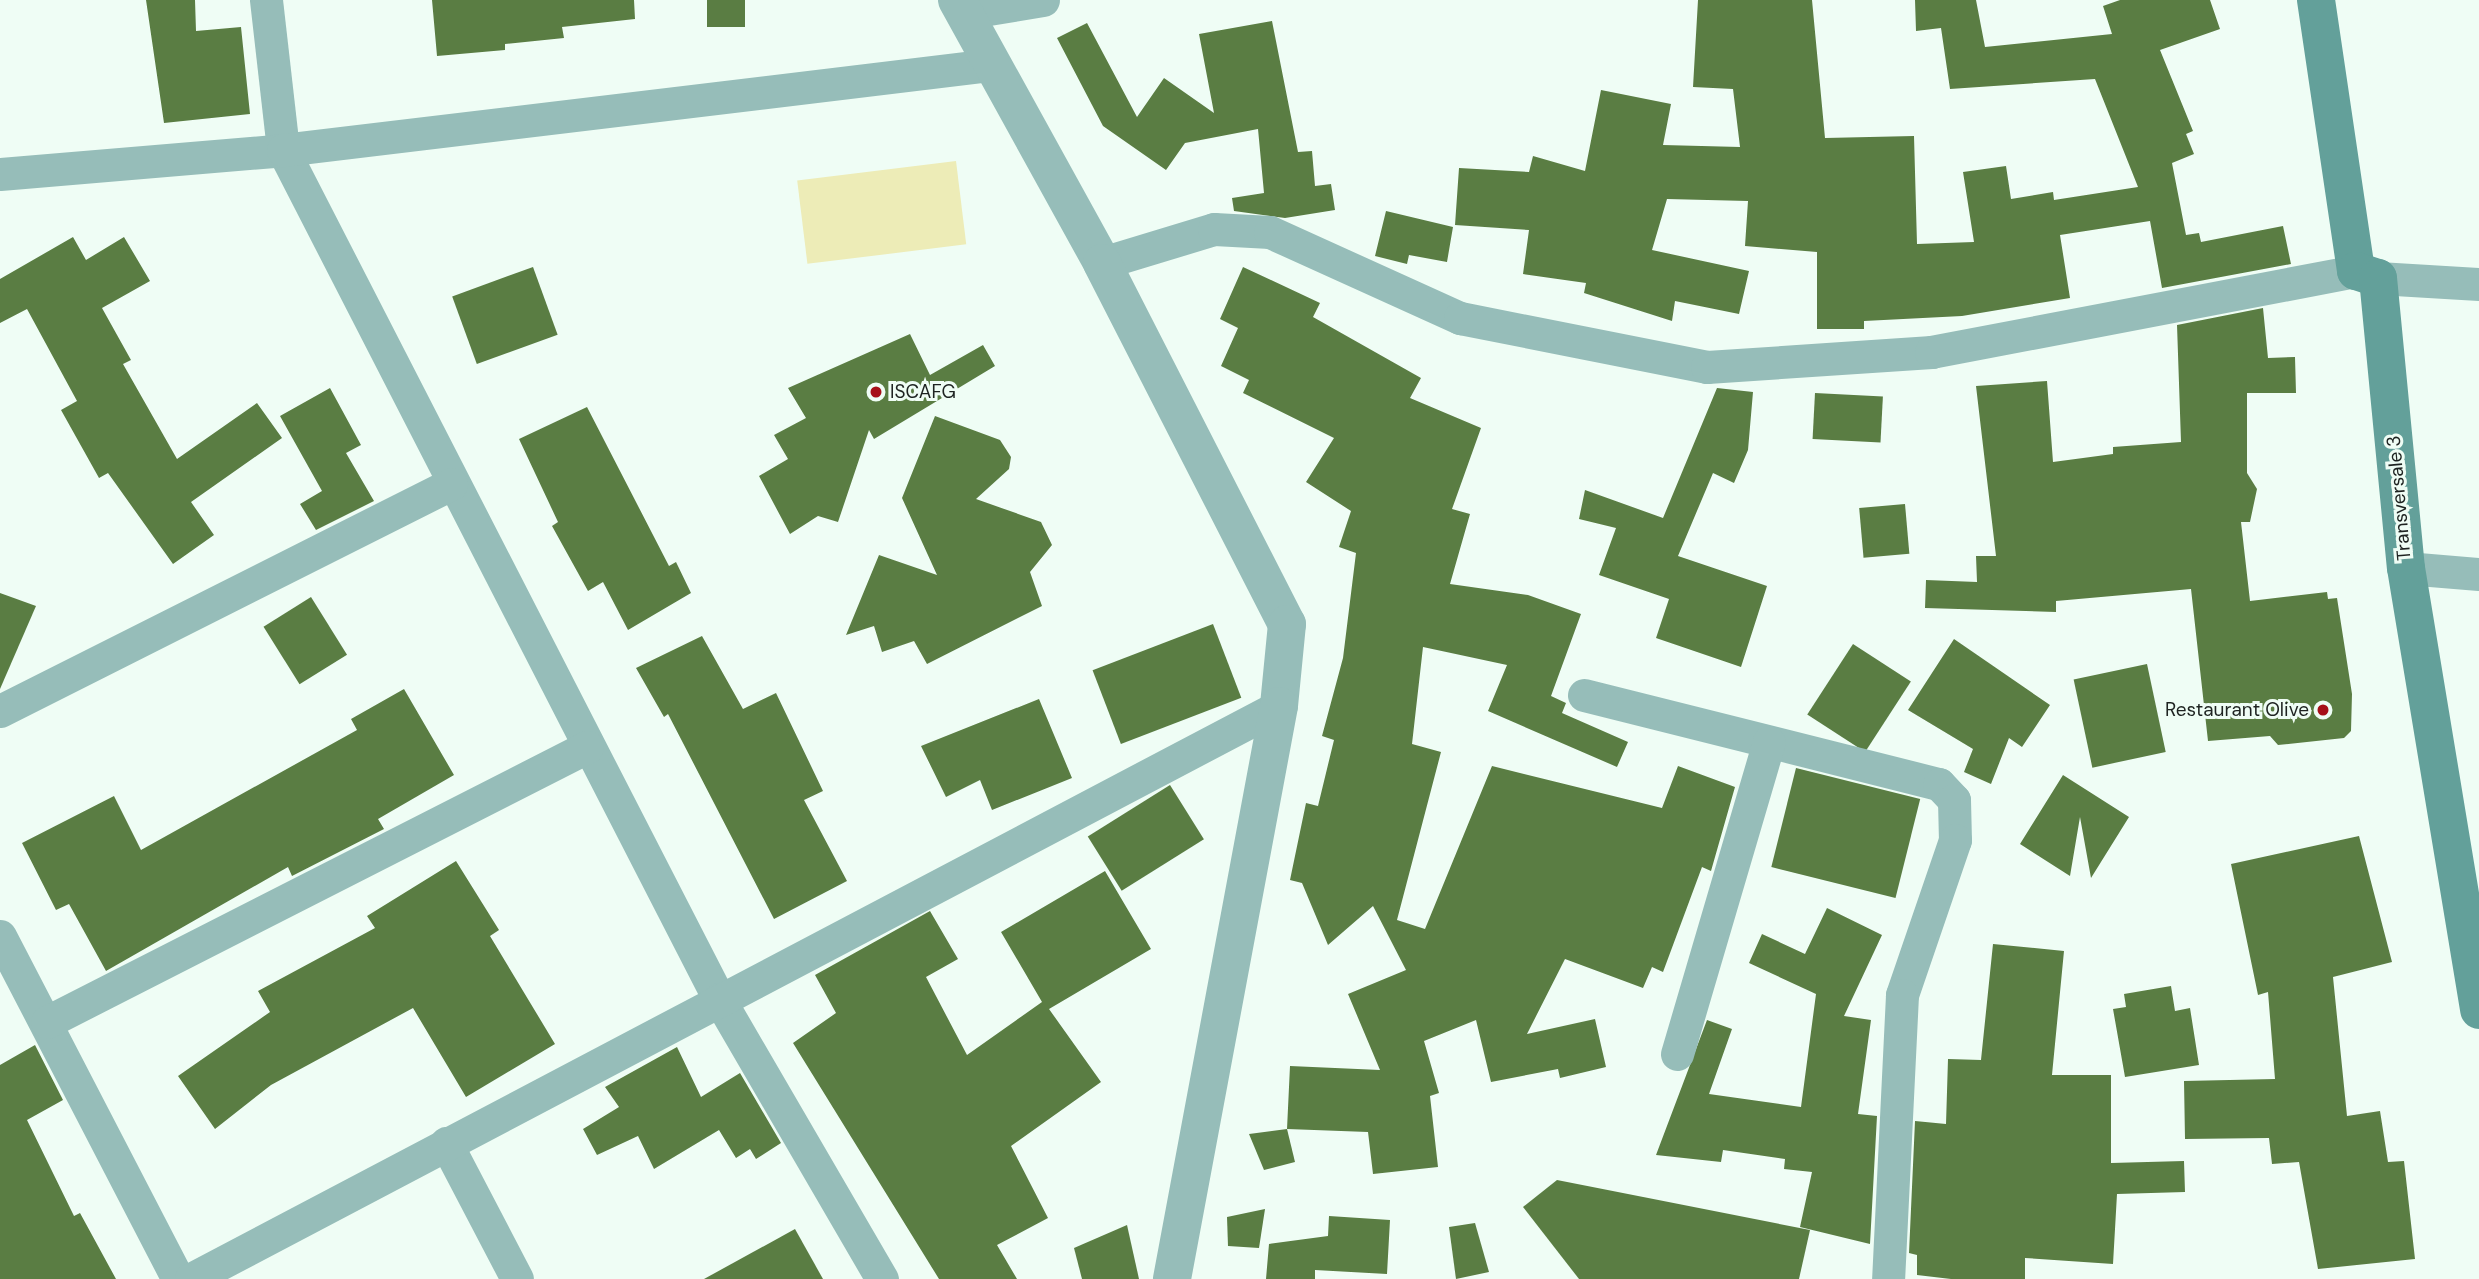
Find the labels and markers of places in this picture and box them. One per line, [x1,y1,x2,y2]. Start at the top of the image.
place label: ISCAFG [890,381,956,403]
marker: ISCAFG [868,384,884,400]
place label: Restaurant Olive [2165,699,2309,721]
marker: Restaurant Olive [2315,702,2331,718]

